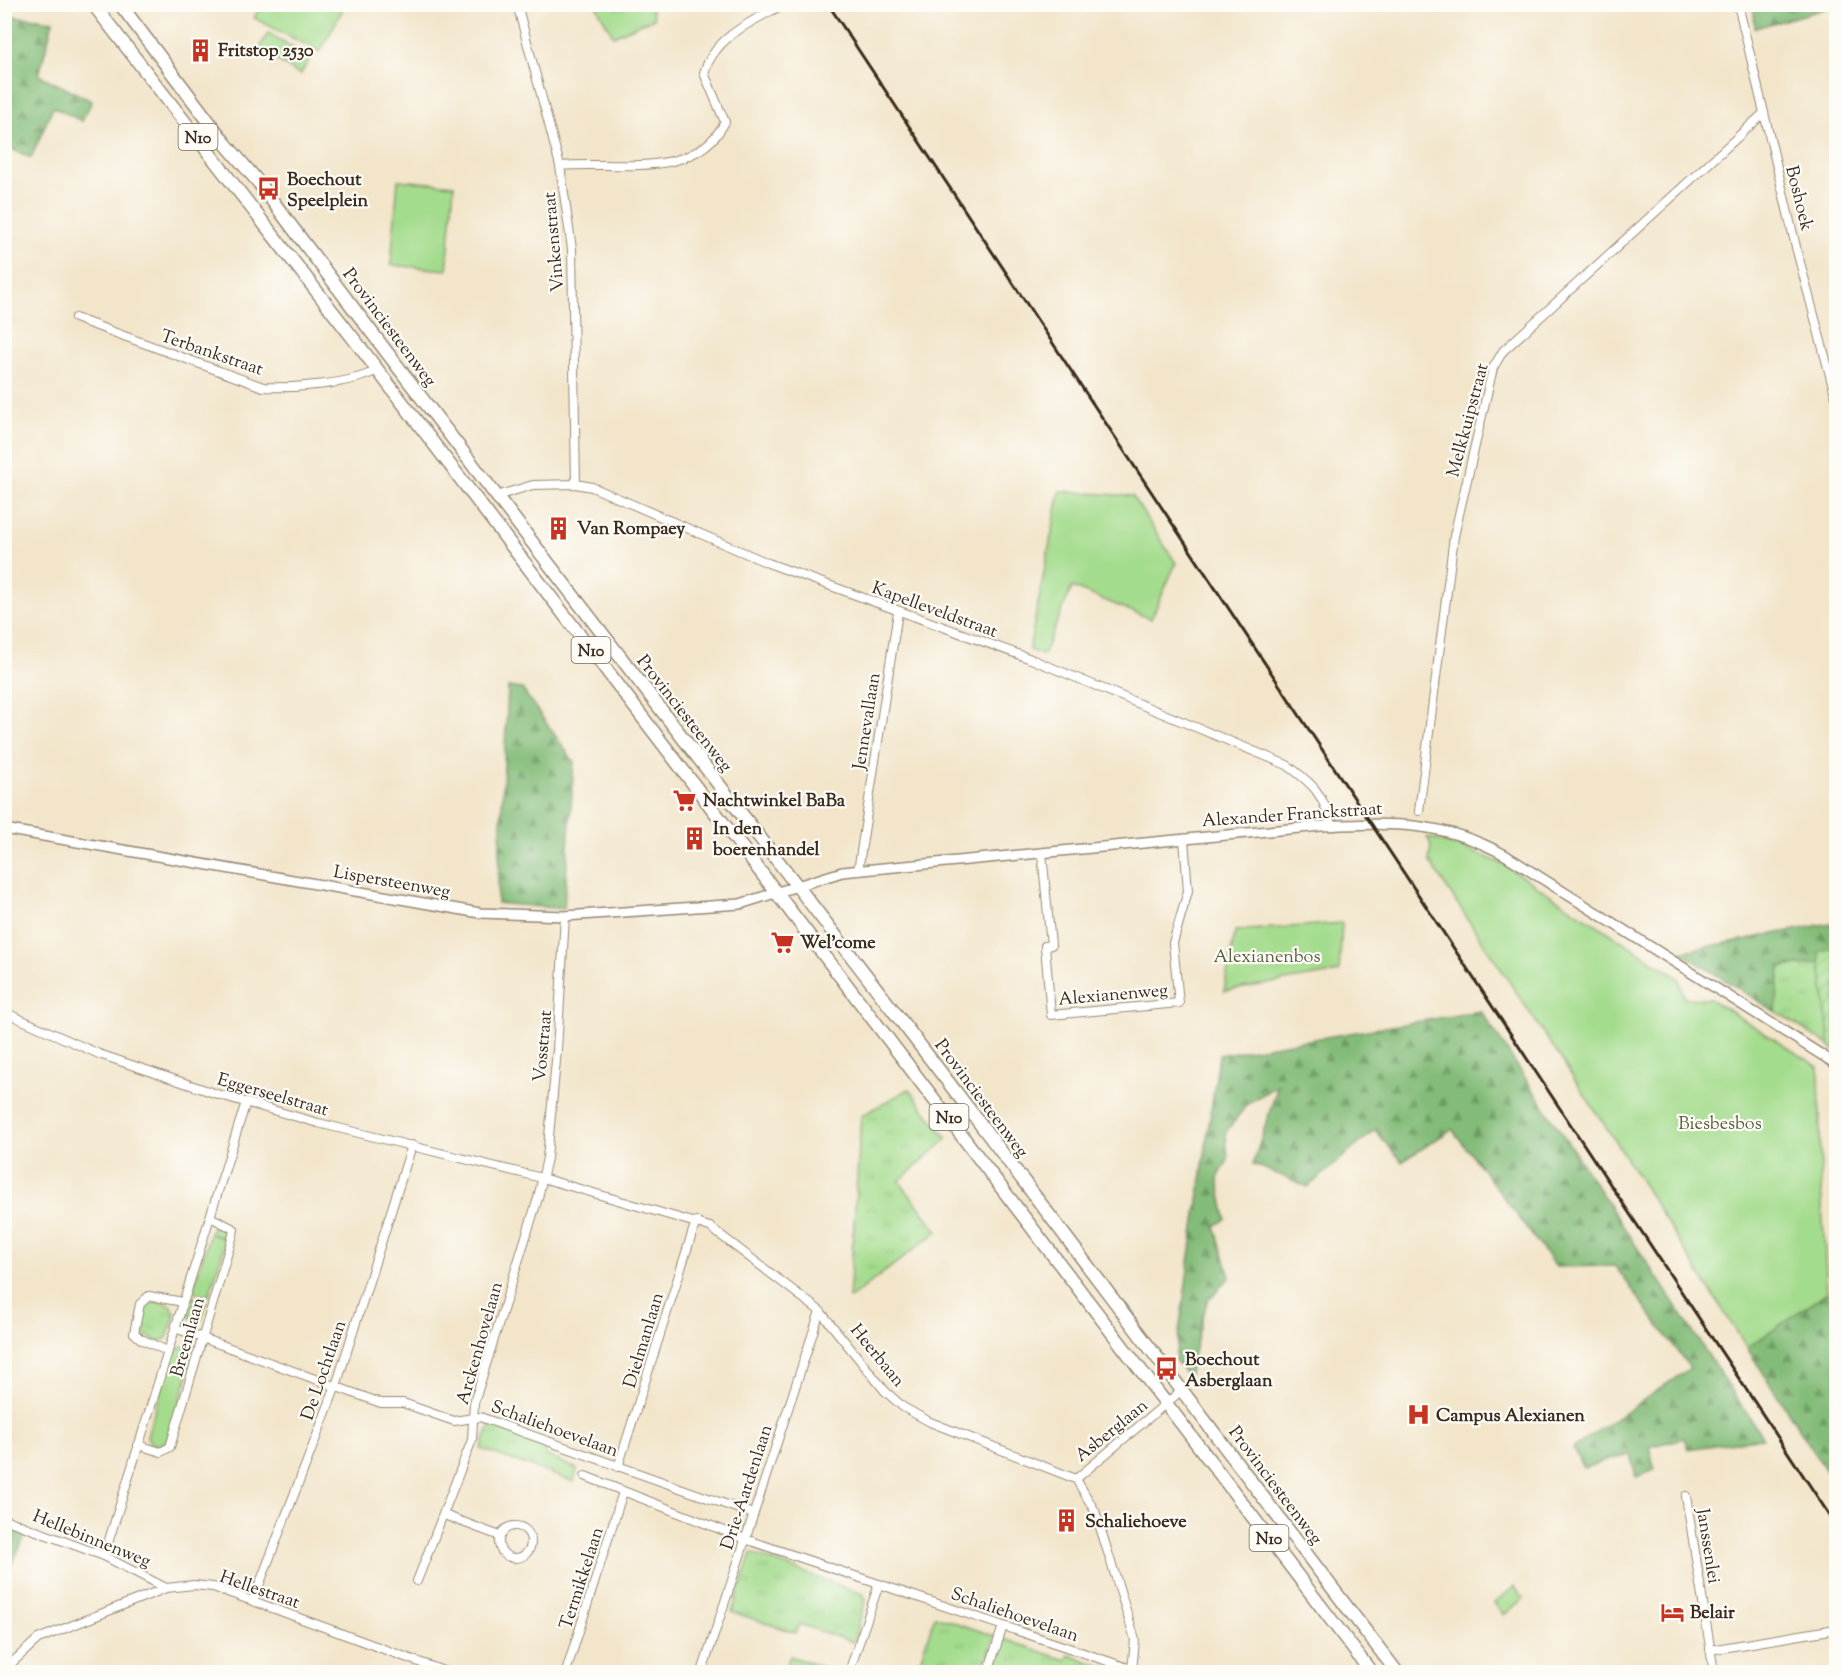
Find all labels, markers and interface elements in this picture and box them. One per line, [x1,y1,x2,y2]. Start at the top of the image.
building icon: Fritstop 2530 [187,37,213,63]
place label: Fritstop 2530 [218,39,314,65]
road number: N10 [178,124,218,150]
street label: Boshoek [1777,163,1819,234]
place label: Boechout Speelplein [287,168,368,215]
bus stop icon: Boechout Speelplein [256,176,282,202]
street label: Vinkenstraat [538,191,572,293]
street label: Provinciesteenweg [335,263,442,393]
street label: Terbankstraat [156,324,266,384]
street label: Melkkuipstraat [1441,361,1497,480]
building icon: Van Rompaey [546,515,572,541]
place label: Van Rompaey [577,517,685,543]
street label: Kapelleveldstraat [868,576,1001,646]
road number: N10 [572,637,610,663]
street label: Provinciesteenweg [629,650,738,779]
street label: Jennevallaan [847,671,889,773]
supermarket icon: Nachtwinkel BaBa [672,787,698,813]
place label: Nachtwinkel BaBa [703,789,846,815]
street label: Alexander Franckstraat [1201,797,1383,835]
place label: In den boerenhandel [712,817,820,864]
building icon: In den boerenhandel [682,825,708,851]
street label: Lispersteenweg [331,860,452,906]
supermarket icon: Wel'come [769,929,795,955]
place label: Wel'come [800,931,876,957]
park label: Alexianenbos [1213,945,1321,971]
street label: Alexianenweg [1057,978,1169,1014]
street label: Vosstraat [528,1009,560,1083]
street label: Provinciesteenweg [927,1034,1034,1164]
street label: Eggerseelstraat [214,1068,331,1124]
road number: N10 [930,1104,968,1130]
park label: Biesbesbos [1678,1112,1762,1138]
street label: Arckenhovelaan [451,1279,511,1408]
street label: Dielmanlaan [618,1289,672,1392]
street label: Breemlaan [165,1294,213,1381]
street label: De Lochtlaan [296,1317,354,1424]
street label: Heerbaan [843,1319,910,1394]
place label: Boechout Asberglaan [1185,1348,1273,1395]
bus stop icon: Boechout Asberglaan [1154,1356,1180,1382]
street label: Asberglaan [1070,1394,1155,1469]
street label: Schaliehoevelaan [487,1395,622,1465]
hospital icon: Campus Alexianen [1405,1402,1431,1428]
place label: Campus Alexianen [1436,1404,1585,1430]
street label: Drie-Aardenlaan [715,1421,781,1554]
street label: Provinciesteenweg [1221,1421,1328,1551]
street label: Hellebinnenweg [28,1504,154,1575]
street label: Janssenlei [1688,1506,1726,1586]
building icon: Schaliehoeve [1054,1508,1080,1534]
place label: Schaliehoeve [1085,1510,1187,1536]
street label: Termikkelaan [554,1524,612,1633]
road number: N10 [1250,1525,1288,1551]
street label: Hellestraat [216,1565,303,1617]
street label: Schaliehoevelaan [947,1582,1082,1650]
hotel icon: Belair [1659,1599,1685,1625]
place label: Belair [1690,1601,1735,1627]

